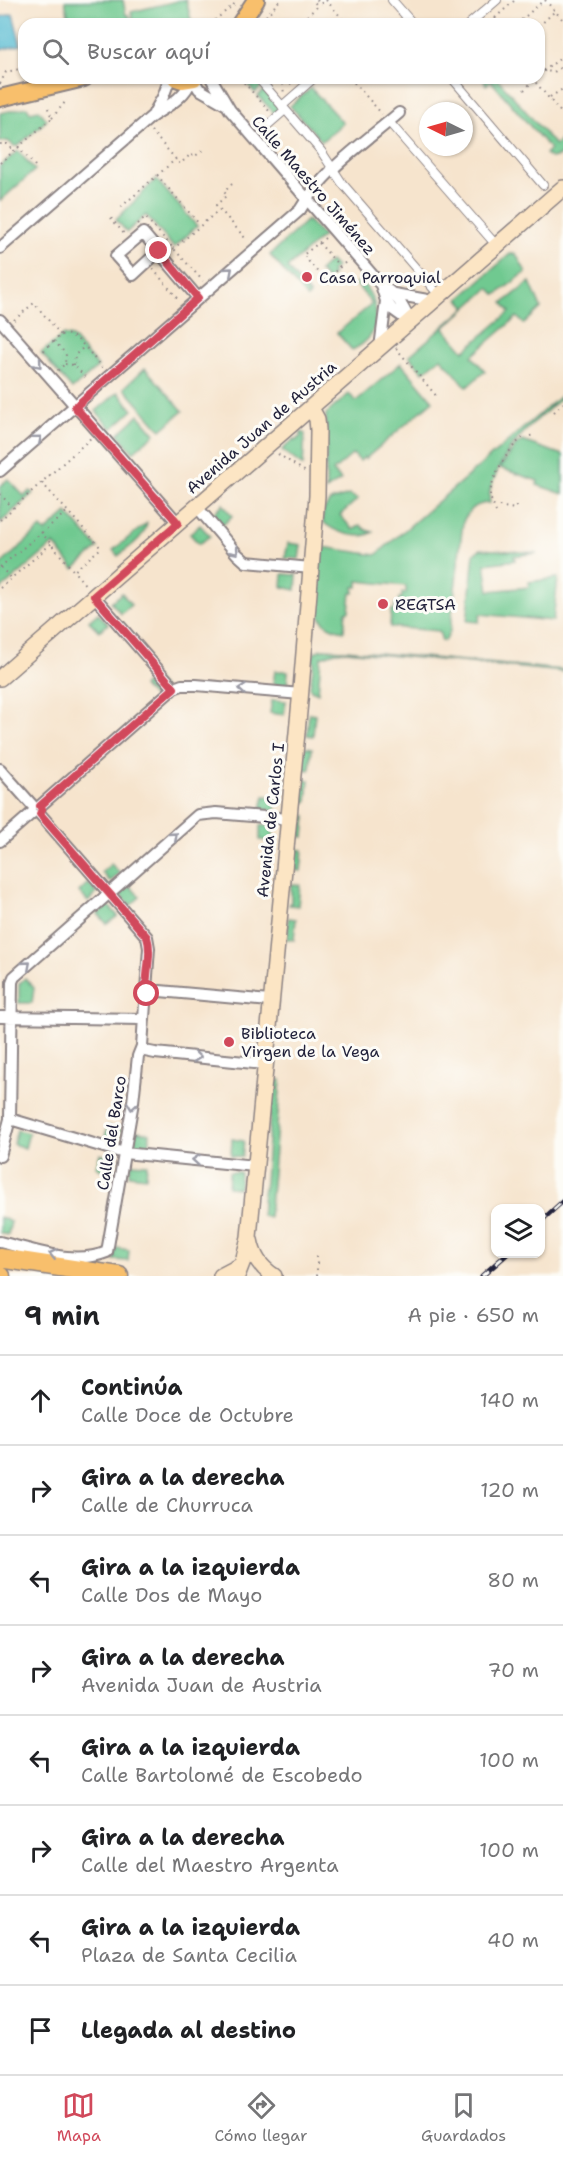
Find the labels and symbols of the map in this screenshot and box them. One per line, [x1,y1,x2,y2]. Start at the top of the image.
north arrow [419,102,473,156]
street label: Calle Maestro Jiménez [247,111,380,260]
route end [145,237,171,263]
one-way arrow [222,267,233,278]
place label: Casa Parroquial [319,267,441,288]
marker: Casa Parroquial [300,270,314,284]
street label: Avenida Juan de Austria [182,356,341,498]
one-way arrow [31,357,42,368]
one-way arrow [31,435,42,446]
one-way arrow [228,544,239,555]
place label: REGTSA [395,594,456,615]
marker: REGTSA [376,597,390,611]
one-way arrow [238,683,247,696]
street label: Avenida de Carlos I [252,742,289,898]
one-way arrow [167,832,178,843]
one-way arrow [21,961,31,972]
route start [133,980,159,1006]
place label: Biblioteca Virgen de la Vega [241,1023,380,1062]
marker: Biblioteca Virgen de la Vega [222,1035,236,1049]
one-way arrow [192,1050,201,1063]
street label: Calle del Barco [92,1074,131,1192]
one-way arrow [127,1101,139,1110]
one-way arrow [192,1154,201,1167]
one-way arrow [49,1248,59,1261]

